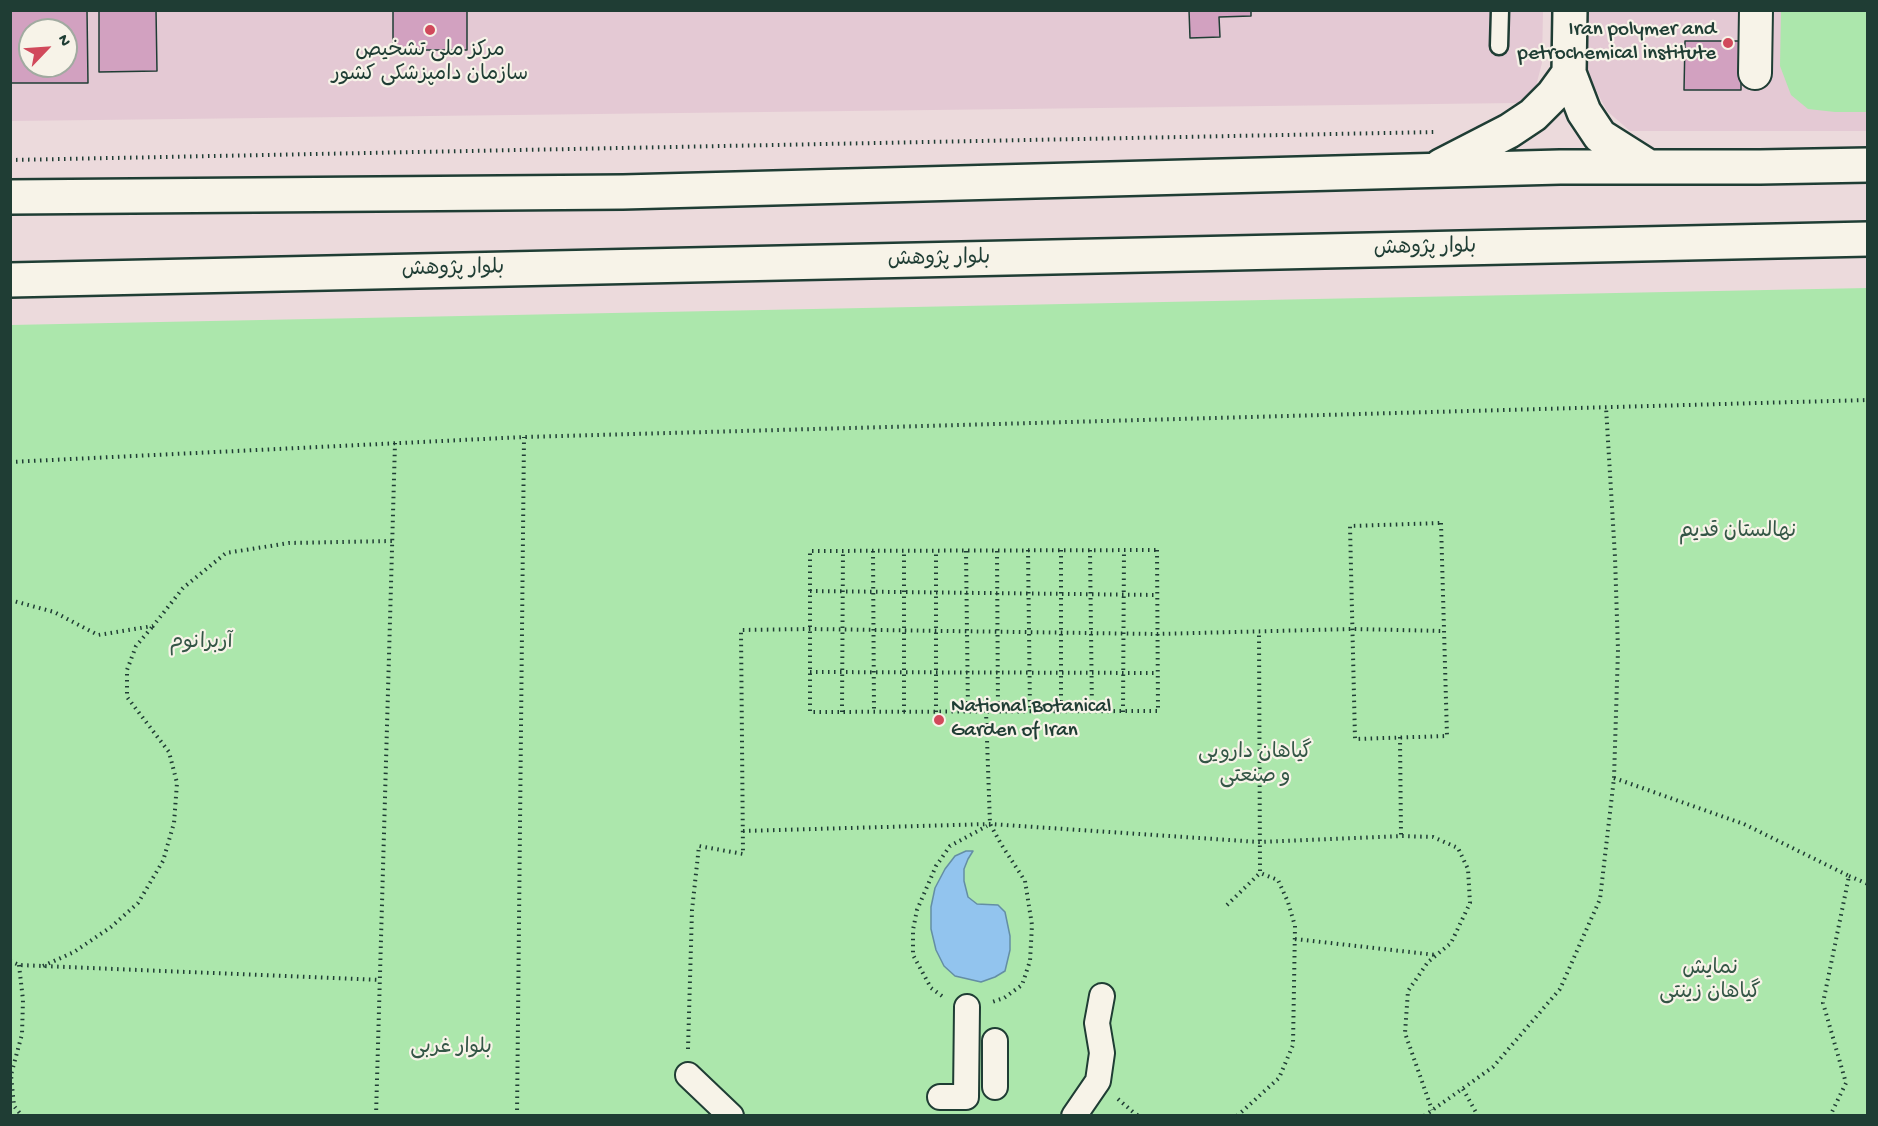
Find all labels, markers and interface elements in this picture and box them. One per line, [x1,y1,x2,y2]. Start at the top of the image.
north arrow [18,18,78,78]
place label: Iran polymer and petrochemical institute [1518,18,1716,68]
marker: مرکز ملی تشخیص سازمان دامپزشکی کشور [423,23,437,37]
text: N [52,32,74,50]
marker: Iran polymer and petrochemical institute [1721,36,1735,50]
place label: مرکز ملی تشخیص سازمان دامپزشکی کشور [332,39,528,89]
street label: بلوار پژوهش [1373,236,1477,262]
street label: بلوار پژوهش [887,247,991,273]
street label: بلوار پژوهش [401,257,505,283]
park label: نهالستان قدیم [1679,520,1797,546]
park label: آربرانوم [169,631,233,657]
place label: National Botanical Garden of Iran [951,695,1111,745]
marker: National Botanical Garden of Iran [932,713,946,727]
park label: گیاهان دارویی و صنعتی [1198,741,1312,791]
park label: نمایش گیاهان زینتی [1659,957,1761,1007]
park label: بلوار غربی [410,1036,492,1062]

